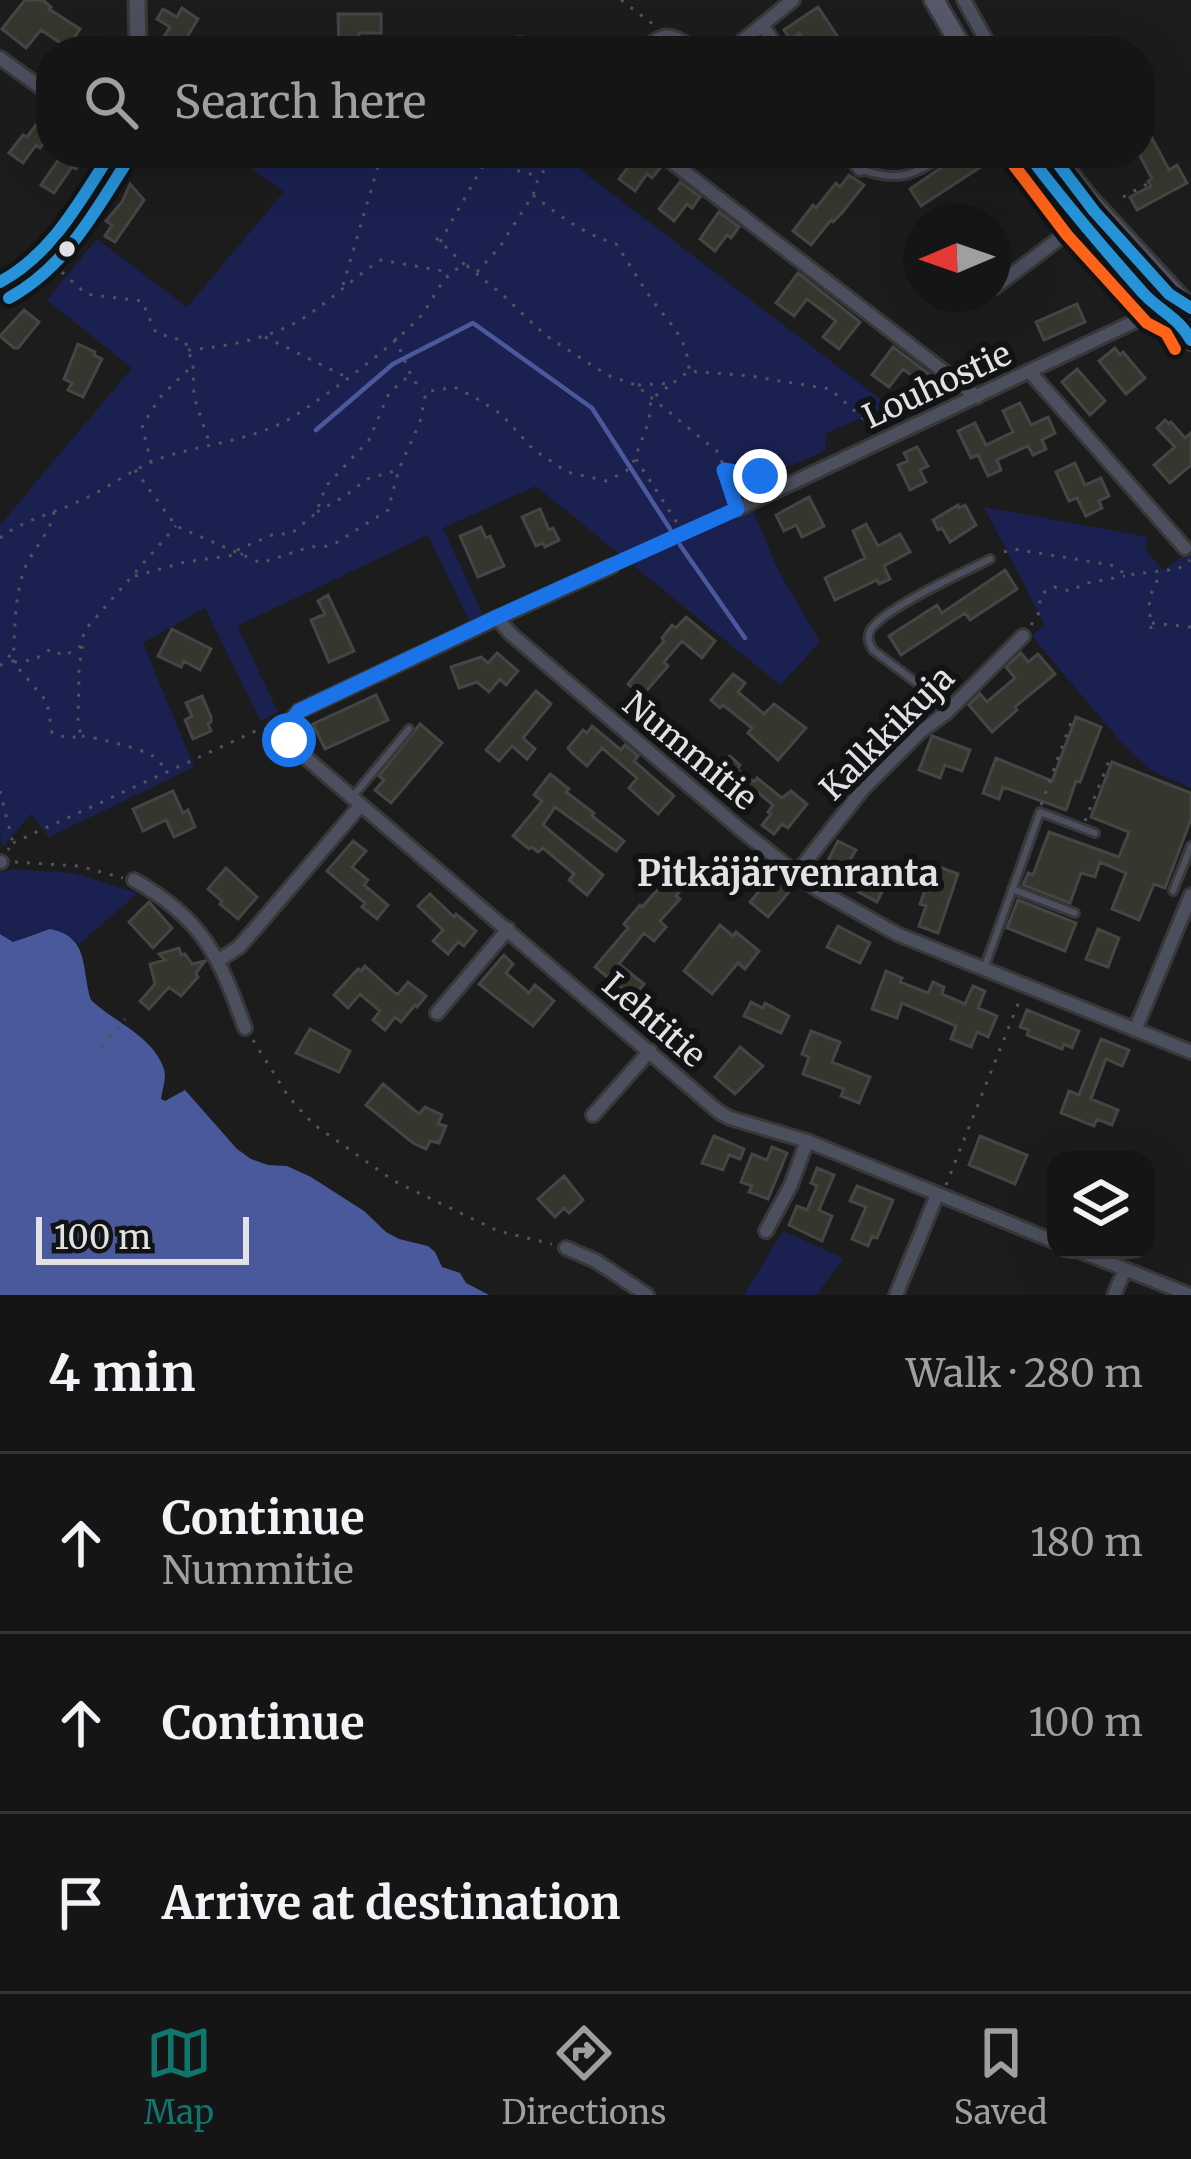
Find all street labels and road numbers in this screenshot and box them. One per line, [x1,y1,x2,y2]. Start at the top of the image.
street label: Louhostie [856,333,1018,437]
street label: Kalkkikuja [811,657,963,809]
street label: Nummitie [615,683,765,819]
street label: Lehtitie [594,964,714,1076]

